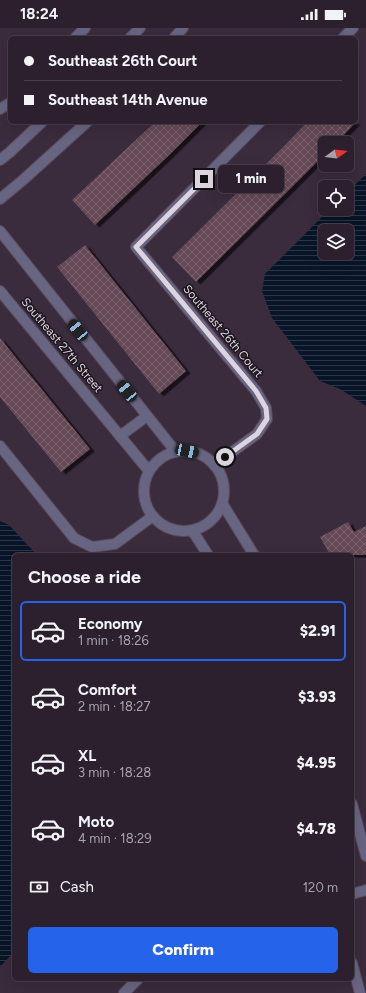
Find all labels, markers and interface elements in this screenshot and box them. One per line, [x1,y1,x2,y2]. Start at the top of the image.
text: 18:24 [20,5,58,23]
text: Southeast 26th Court [48,52,197,70]
text: Southeast 14th Avenue [48,91,208,109]
north arrow [318,136,354,172]
map controls [318,136,354,260]
callout: 1 min [218,165,284,193]
route end [195,170,213,188]
text: 1 min [235,171,267,186]
button: locate [318,180,354,216]
button: layers [318,224,354,260]
street label: Southeast 26th Court [180,282,266,381]
street label: Southeast 27th Street [18,295,106,395]
car [66,317,90,343]
car [115,378,139,404]
car [174,443,200,459]
route start [216,448,234,466]
text: Choose a ride [28,566,141,588]
icon: car [30,613,66,649]
text: Economy [78,615,143,633]
text: $2.91 [300,622,336,640]
text: 1 min · 18:26 [78,633,149,648]
icon: car [30,679,66,715]
text: Comfort [78,681,137,699]
text: $3.93 [298,688,336,706]
text: 2 min · 18:27 [78,699,150,714]
icon: car [30,745,66,781]
text: XL [78,747,96,765]
text: $4.95 [297,754,336,772]
text: 3 min · 18:28 [78,765,151,780]
icon: car [30,811,66,847]
text: Moto [78,813,114,831]
text: $4.78 [297,820,336,838]
text: 4 min · 18:29 [78,831,152,846]
icon: cash [28,876,50,898]
text: Cash [60,878,94,896]
text: 120 m [303,880,338,895]
button: Confirm [28,927,338,973]

